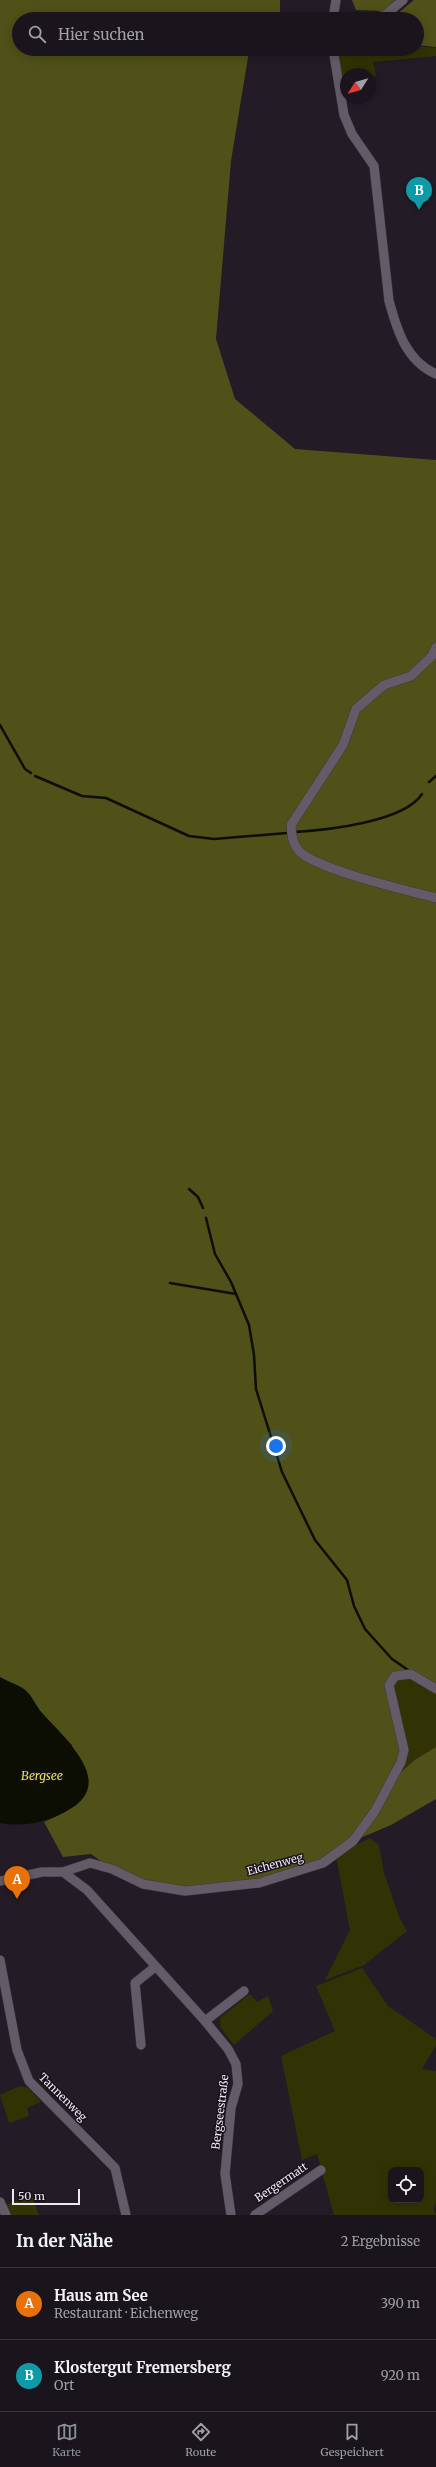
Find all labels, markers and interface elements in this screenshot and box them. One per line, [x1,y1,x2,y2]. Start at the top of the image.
search box [12,12,424,56]
icon: search [26,23,48,45]
text: Hier suchen [58,25,145,44]
north arrow [340,68,376,104]
pin: B [406,177,432,210]
your location [266,1436,286,1456]
water label: Bergsee [21,1768,63,1783]
street label: Eichenweg [245,1850,305,1878]
pin: A [4,1866,30,1899]
street label: Tannenweg [36,2070,90,2124]
street label: Bergseestraße [208,2073,232,2150]
street label: Bergermatt [252,2159,311,2205]
map controls [388,2167,424,2203]
button: locate [388,2167,424,2203]
scale bar [12,2187,80,2206]
text: 50 m [18,2189,45,2203]
text: In der Nähe [16,2230,113,2252]
text: 2 Ergebnisse [341,2233,420,2250]
text: Haus am See [54,2286,148,2305]
text: A [24,2295,34,2312]
text: 390 m [381,2295,420,2312]
text: Restaurant · Eichenweg [54,2305,198,2322]
text: Klostergut Fremersberg [54,2358,231,2377]
text: B [24,2367,34,2384]
text: 920 m [381,2367,420,2384]
text: Ort [54,2377,74,2394]
tab: Karte [52,2421,81,2459]
tab: Route [185,2421,216,2459]
tab: Gespeichert [320,2421,384,2459]

